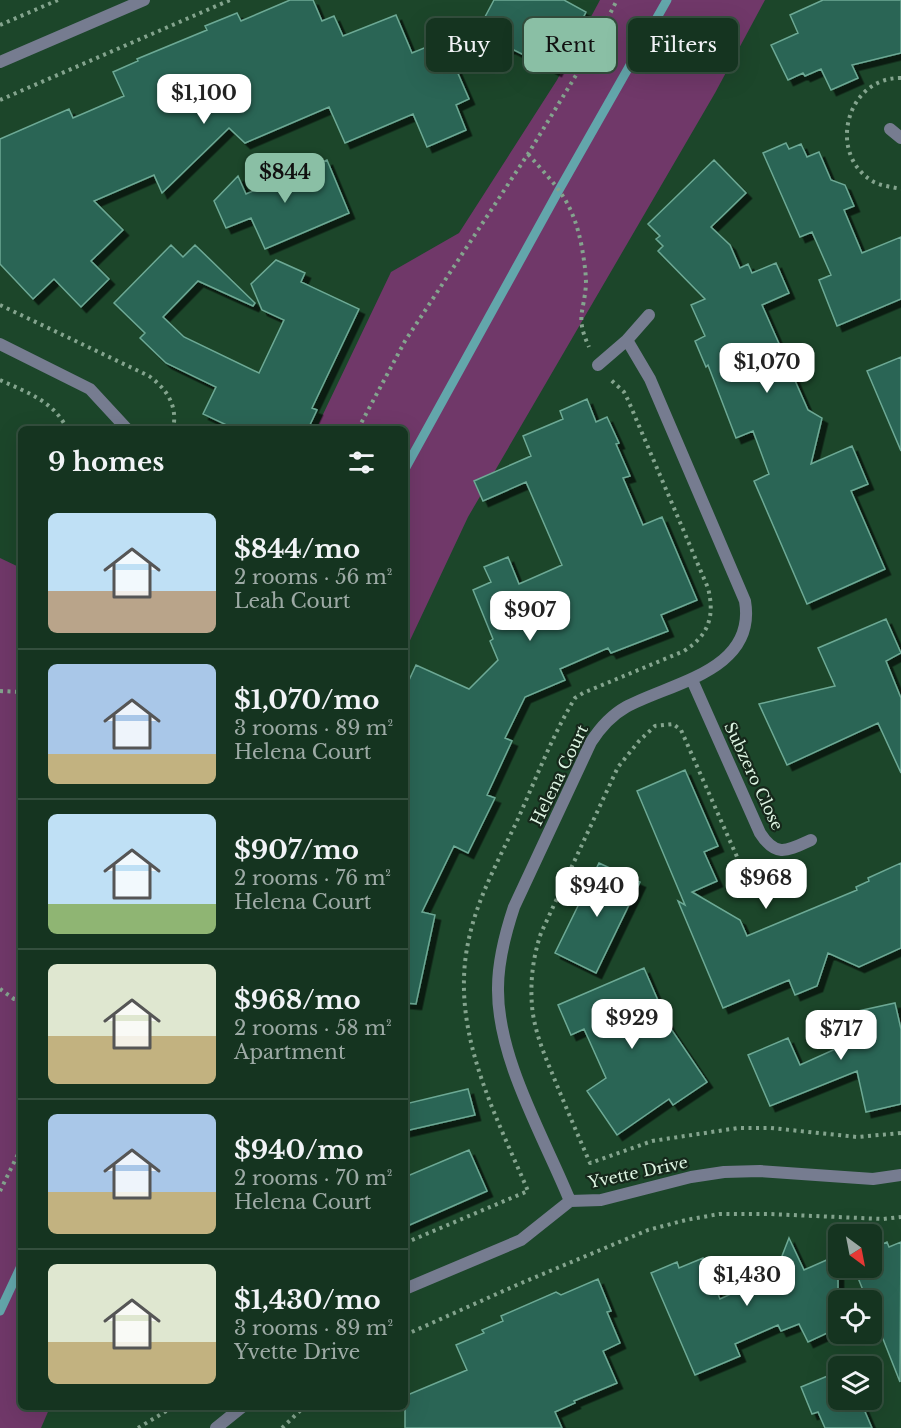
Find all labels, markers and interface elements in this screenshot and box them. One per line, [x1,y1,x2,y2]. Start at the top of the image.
chip: Buy [426,18,512,72]
chip: Rent [524,18,616,72]
chip: Filters [628,18,738,72]
pin: $1,100 [155,74,253,125]
text: $1,100 [171,81,237,105]
pin: $844 [249,153,321,204]
text: $844 [259,160,311,184]
pin: $1,070 [718,343,816,394]
text: $1,070 [734,350,800,374]
text: 9 homes [48,446,164,478]
icon: filters [345,446,378,479]
text: $844/mo [234,533,360,565]
icon: home [96,537,168,609]
text: 2 rooms · 56 m² [234,565,392,589]
text: Leah Court [234,589,350,613]
pin: $907 [494,591,566,642]
text: $907 [504,598,556,622]
text: $1,070/mo [234,684,379,716]
icon: home [96,688,168,760]
text: 3 rooms · 89 m² [234,716,393,740]
street label: Subzero Close [720,719,788,833]
street label: Helena Court [526,721,592,829]
text: Helena Court [234,740,371,764]
text: $907/mo [234,834,359,866]
icon: home [96,838,168,910]
pin: $968 [730,859,802,910]
text: 2 rooms · 76 m² [234,866,391,890]
text: $968 [740,866,792,890]
pin: $940 [561,867,633,918]
text: $940 [570,874,624,898]
text: Helena Court [234,890,371,914]
text: $968/mo [234,984,361,1016]
icon: home [96,988,168,1060]
pin: $929 [596,999,668,1050]
text: $929 [606,1006,658,1030]
pin: $717 [805,1010,877,1061]
text: 2 rooms · 58 m² [234,1016,392,1040]
text: $717 [820,1017,862,1041]
text: Apartment [234,1040,345,1064]
text: $940/mo [234,1134,363,1166]
icon: home [96,1138,168,1210]
street label: Yvette Drive [586,1152,690,1192]
text: 2 rooms · 70 m² [234,1166,392,1190]
text: Helena Court [234,1190,371,1214]
north arrow [828,1224,882,1278]
map controls [828,1224,882,1410]
pin: $1,430 [698,1256,796,1307]
text: $1,430 [713,1263,781,1287]
text: $1,430/mo [234,1284,381,1316]
icon: home [96,1288,168,1360]
button: locate [828,1290,882,1344]
text: 3 rooms · 89 m² [234,1316,393,1340]
text: Yvette Drive [234,1340,360,1364]
button: layers [828,1356,882,1410]

